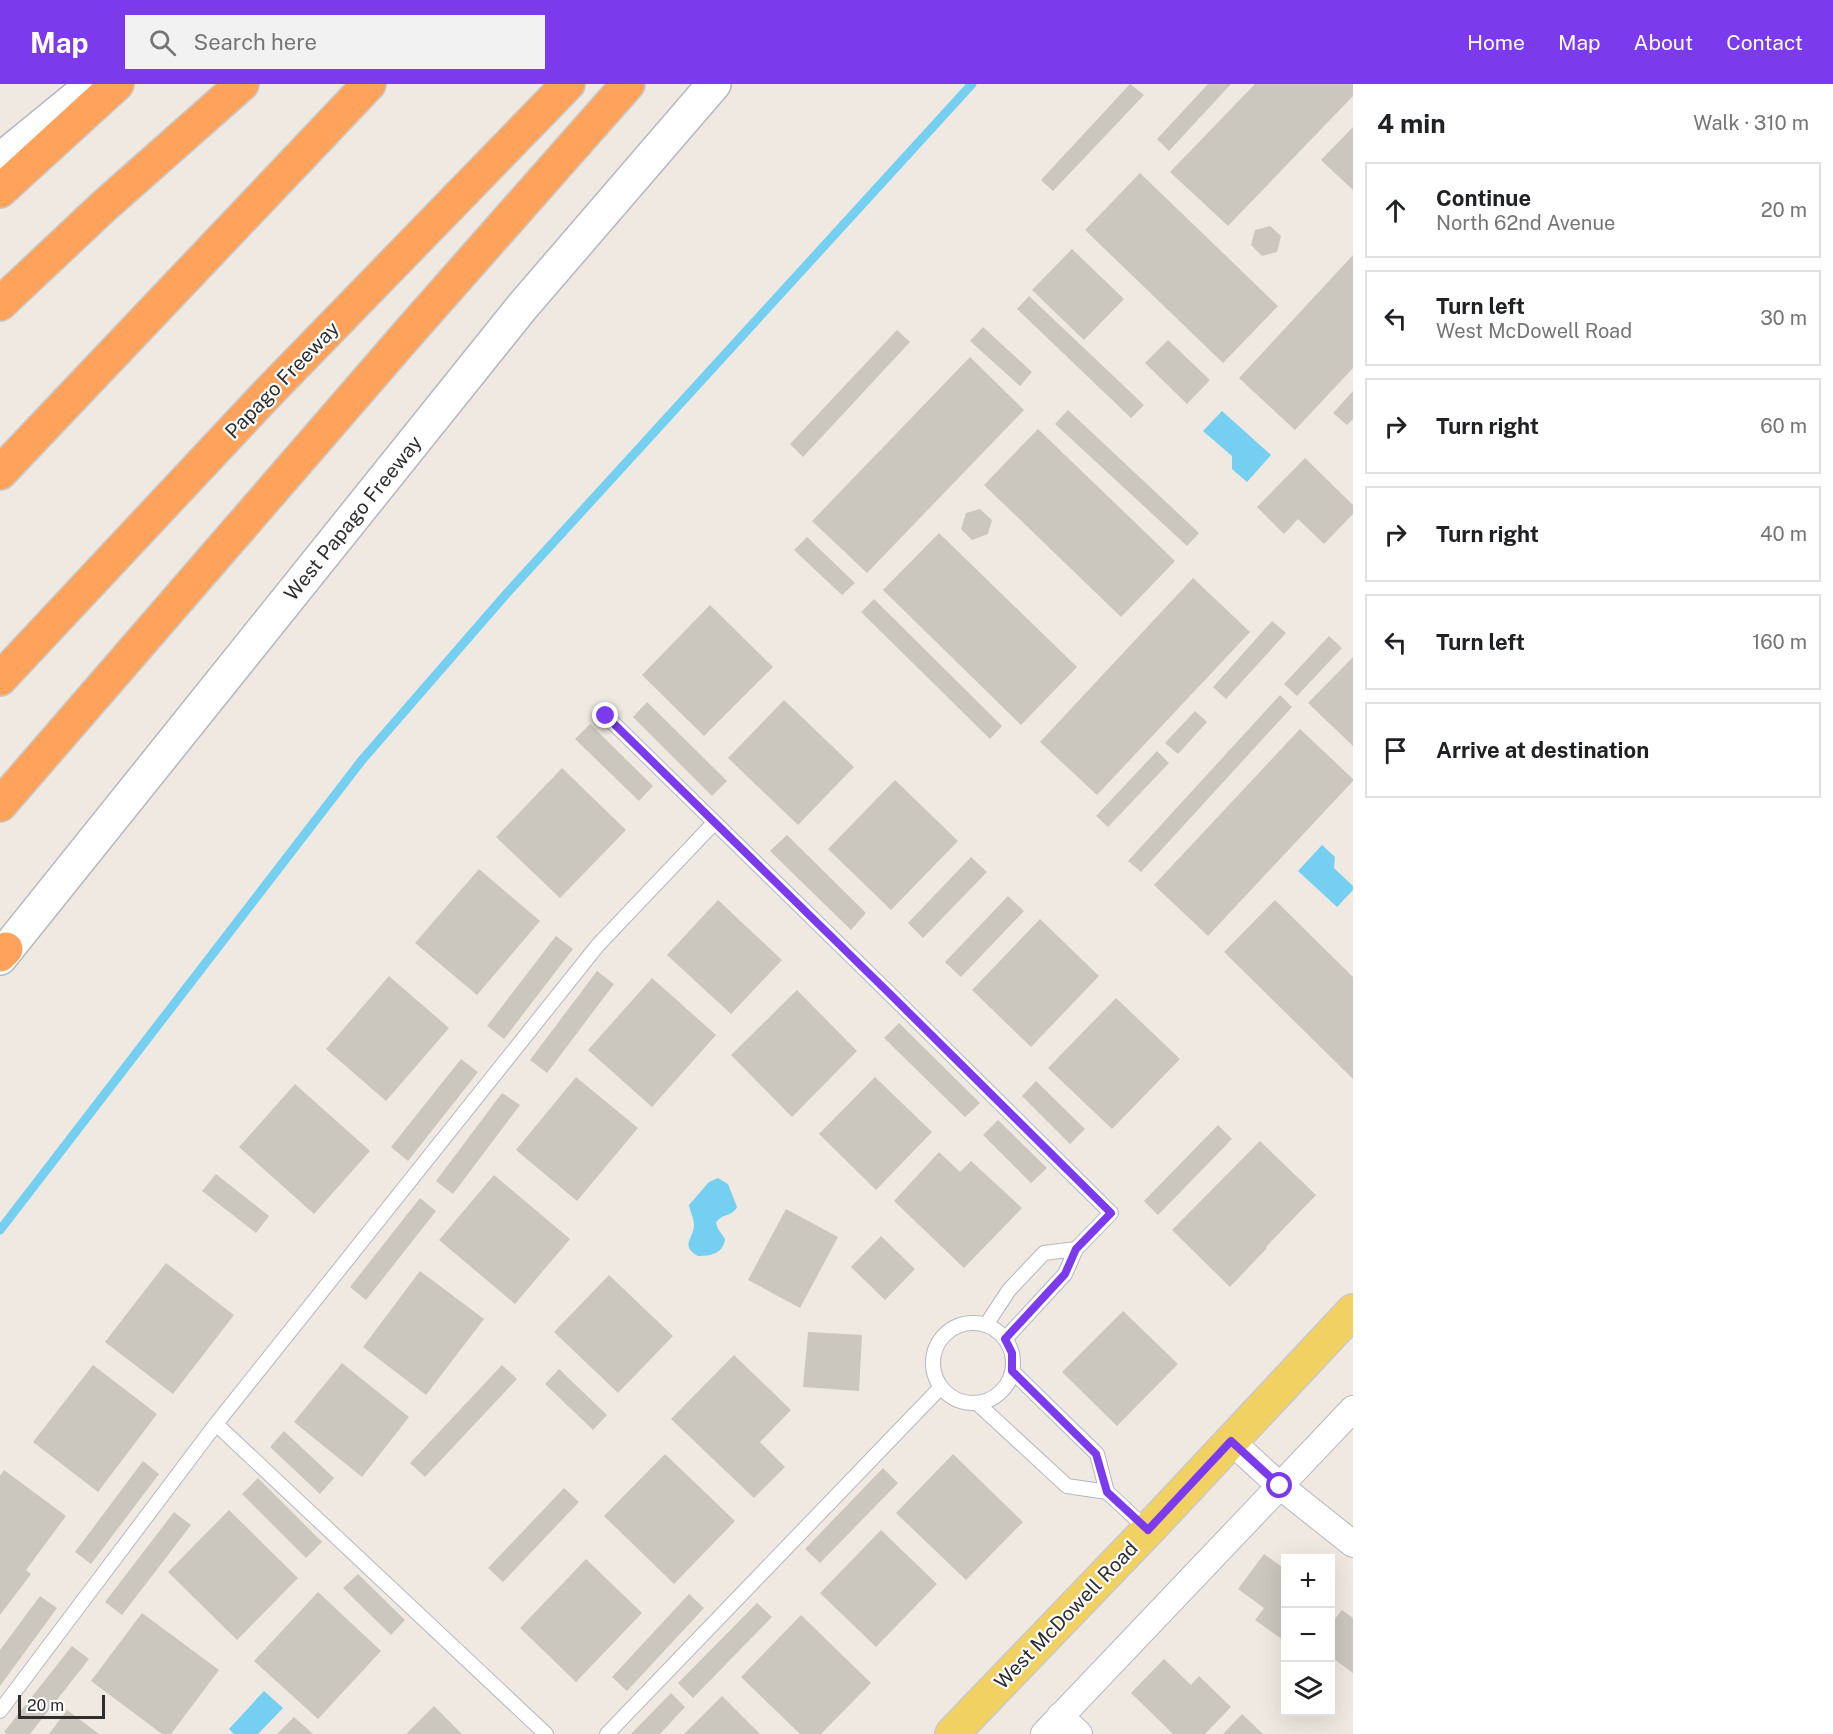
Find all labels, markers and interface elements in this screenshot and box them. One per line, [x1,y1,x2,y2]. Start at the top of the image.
search box [125,15,545,69]
text: Map [30,26,89,59]
icon: search [146,26,179,59]
text: Search here [194,29,317,55]
text: Home [1467,30,1525,55]
text: Map [1558,30,1601,55]
text: About [1634,30,1693,55]
text: Contact [1726,30,1803,55]
text: 4 min [1377,108,1446,139]
text: Walk · 310 m [1693,111,1809,135]
text: Continue [1436,185,1531,211]
icon: ahead [1379,194,1412,227]
text: 20 m [1761,198,1807,222]
text: North 62nd Avenue [1436,211,1615,235]
text: Turn left [1436,293,1525,319]
icon: left [1379,302,1412,335]
text: 30 m [1760,306,1807,330]
street label: Papago Freeway [220,316,344,444]
text: West McDowell Road [1436,319,1632,343]
icon: right [1379,410,1412,443]
text: Turn right [1436,413,1539,439]
text: 60 m [1760,414,1807,438]
street label: West Papago Freeway [279,430,427,605]
icon: right [1379,518,1412,551]
text: Turn right [1436,521,1539,547]
text: 40 m [1760,522,1807,546]
icon: left [1379,626,1412,659]
text: Turn left [1436,629,1525,655]
text: 160 m [1752,630,1807,654]
route end [592,702,618,728]
icon: arrive [1379,734,1412,767]
text: Arrive at destination [1436,737,1649,763]
route start [1266,1472,1292,1498]
street label: West McDowell Road [989,1536,1143,1694]
map controls [1281,1554,1335,1716]
button: + [1281,1554,1335,1608]
button: − [1281,1608,1335,1662]
button: layers [1281,1662,1335,1716]
scale bar [18,1692,105,1720]
text: 20 m [27,1696,64,1715]

